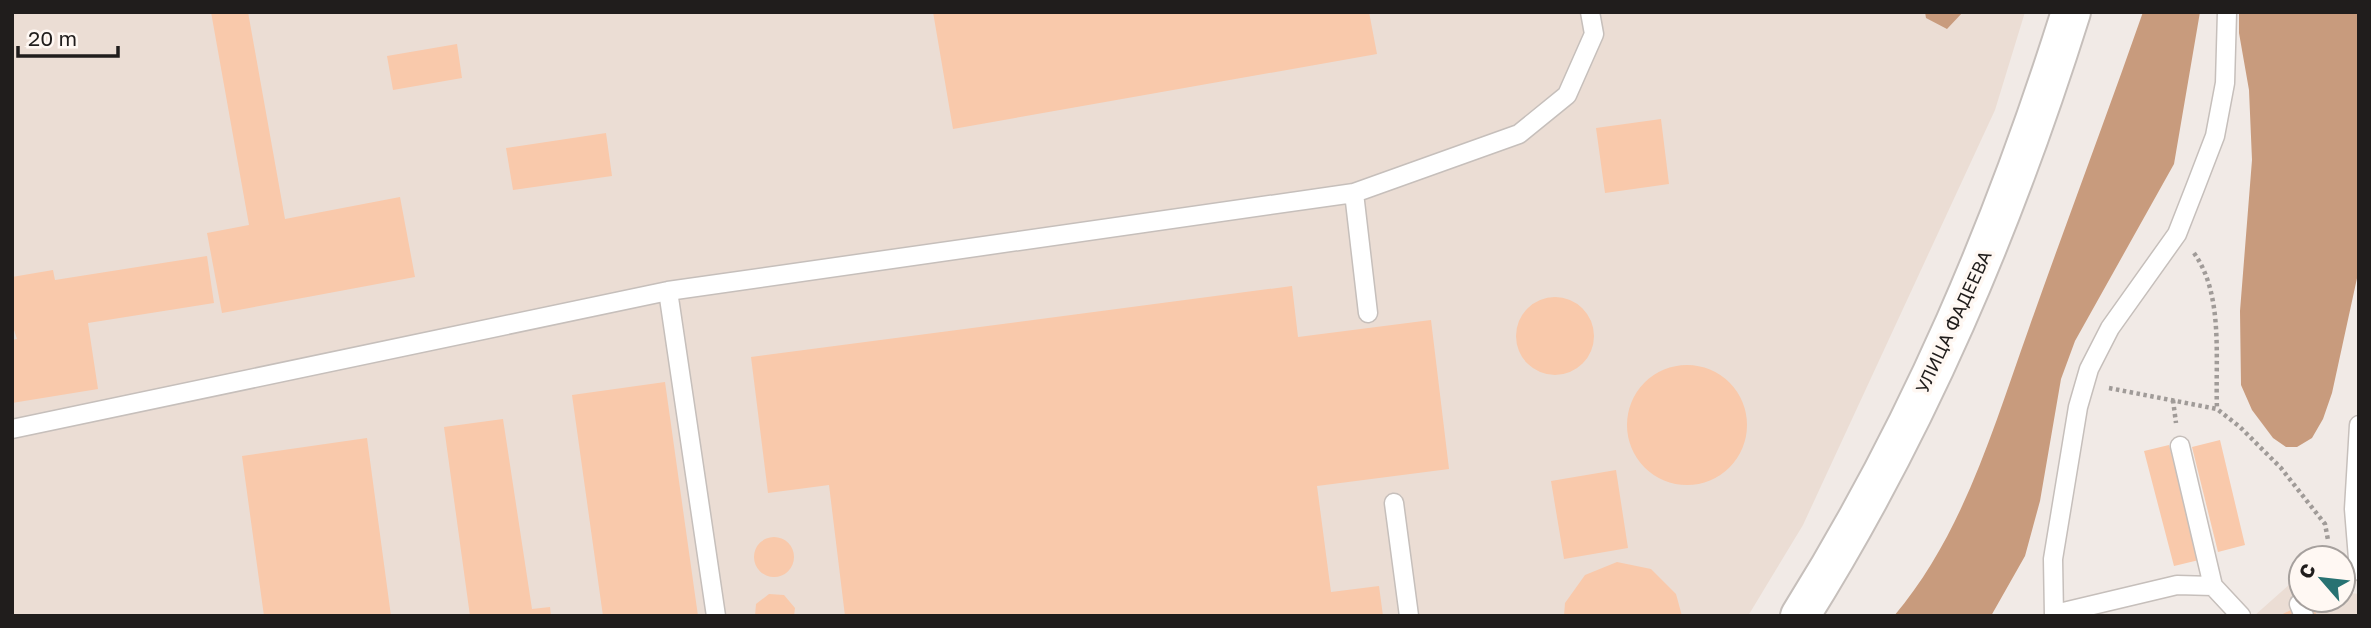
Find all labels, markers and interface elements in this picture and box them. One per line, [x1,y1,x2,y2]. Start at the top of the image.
scale bar [18,14,117,58]
text: 20 m [28,25,77,51]
street label: УЛИЦА ФАДЕЕВА [1910,247,1996,396]
north arrow [2287,544,2357,614]
text: С [2293,559,2320,582]

